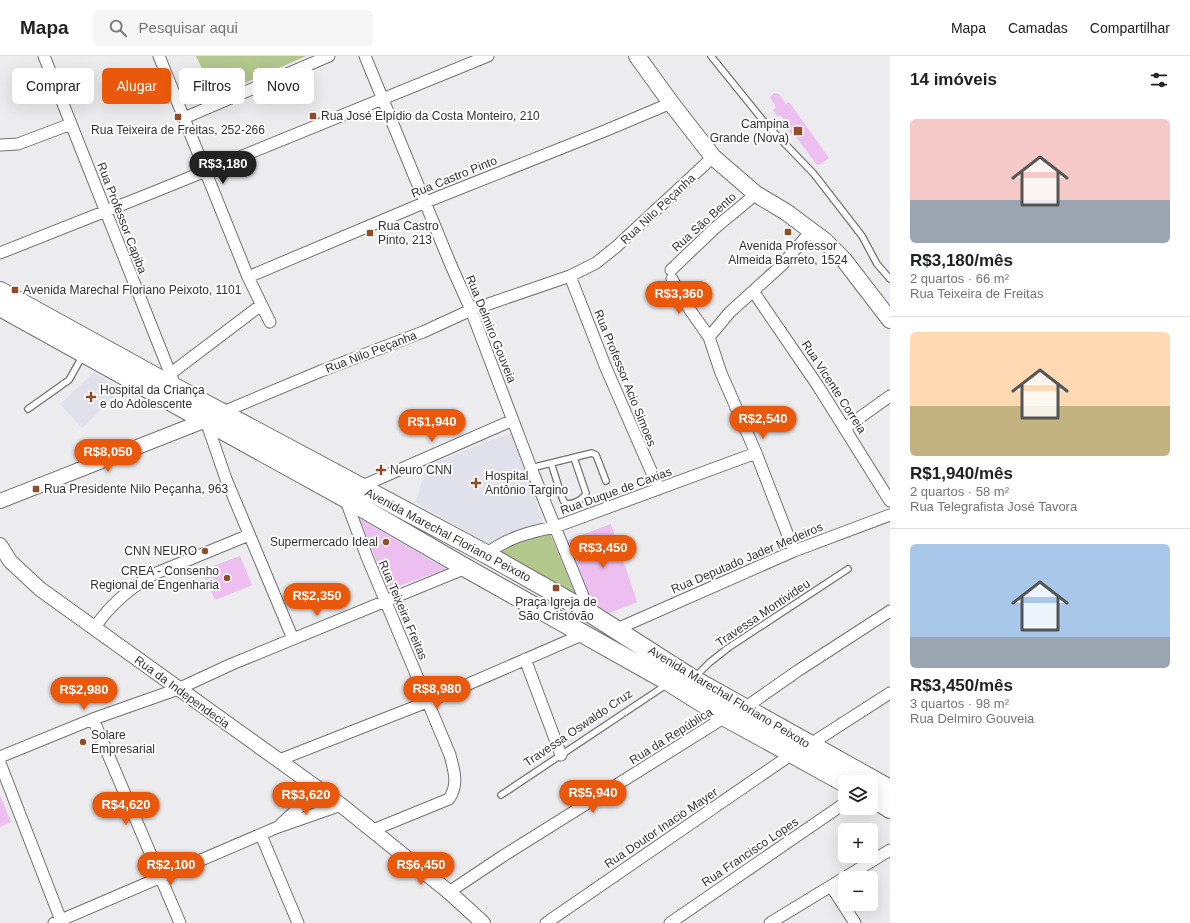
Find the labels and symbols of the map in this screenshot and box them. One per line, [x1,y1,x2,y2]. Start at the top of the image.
place label: Rua José Elpídio da Costa Monteiro, 210 [321,109,540,123]
marker: Rua José Elpídio da Costa Monteiro, 210 [308,111,318,121]
marker: Rua Teixeira de Freitas, 252-266 [173,112,183,122]
place label: Campina Grande (Nova) [710,117,789,145]
place label: Rua Teixeira de Freitas, 252-266 [91,123,265,137]
marker: Campina Grande (Nova) [792,125,804,137]
pin: R$3,180 [186,151,260,185]
street label: Rua Castro Pinto [409,153,499,201]
street label: Rua Professor Capiba [94,160,150,276]
street label: Rua Nilo Peçanha [618,171,698,247]
street label: Rua São Bento [669,189,739,254]
place label: Rua Castro Pinto, 213 [378,219,439,247]
marker: Avenida Professor Almeida Barreto, 1524 [783,227,793,237]
marker: Rua Castro Pinto, 213 [365,228,375,238]
place label: Avenida Professor Almeida Barreto, 1524 [728,239,848,267]
street label: Rua Delmiro Gouveia [463,273,519,385]
pin: R$3,360 [642,281,716,315]
place label: Avenida Marechal Floriano Peixoto, 1101 [23,283,242,297]
marker: Avenida Marechal Floriano Peixoto, 1101 [10,285,20,295]
street label: Rua Professor Acio Simoes [591,308,659,448]
street label: Rua Nilo Peçanha [323,328,419,376]
street label: Rua Vicente Correia [799,338,869,436]
place label: Hospital da Criança e do Adolescente [100,383,205,411]
marker: Hospital da Criança e do Adolescente [85,391,97,403]
pin: R$2,540 [726,406,800,440]
pin: R$1,940 [395,409,469,443]
pin: R$8,050 [71,439,145,473]
place label: Neuro CNN [390,463,452,477]
marker: Neuro CNN [375,464,387,476]
street label: Rua Duque de Caxias [558,464,674,518]
place label: Hospital Antônio Targino [485,469,569,497]
marker: Hospital Antônio Targino [470,477,482,489]
place label: Rua Presidente Nilo Peçanha, 963 [44,482,228,496]
marker: Rua Presidente Nilo Peçanha, 963 [31,484,41,494]
street label: Avenida Marechal Floriano Peixoto [363,485,534,585]
street label: Rua Deputado Jader Medeiros [669,520,825,596]
place label: Supermercado Ideal [270,535,378,549]
pin: R$3,450 [566,535,640,569]
marker: Supermercado Ideal [381,537,391,547]
place label: CNN NEURO [124,544,197,558]
marker: CNN NEURO [200,546,210,556]
street label: Rua Teixeira Freitas [376,558,430,662]
place label: CREA - Consenho Regional de Engenharia [90,564,219,592]
marker: CREA - Consenho Regional de Engenharia [222,573,232,583]
street label: Travessa Montivideu [713,576,813,650]
pin: R$2,350 [280,583,354,617]
marker: Praça Igreja de São Cristóvão [551,583,561,593]
place label: Praça Igreja de São Cristóvão [515,595,597,623]
street label: Avenida Marechal Floriano Peixoto [646,643,813,751]
street label: Rua da Independecia [132,653,233,731]
pin: R$8,980 [400,676,474,710]
pin: R$2,980 [47,677,121,711]
street label: Travessa Oswaldo Cruz [521,687,635,769]
street label: Rua da República [627,705,715,767]
place label: Solare Empresarial [91,728,155,756]
marker: Solare Empresarial [78,737,88,747]
pin: R$5,940 [556,780,630,814]
pin: R$3,620 [269,782,343,816]
street label: Rua Doutor Inacio Mayer [602,785,720,871]
pin: R$4,620 [89,792,163,826]
street label: Rua Francisco Lopes [699,814,801,890]
pin: R$2,100 [134,852,208,886]
pin: R$6,450 [384,852,458,886]

